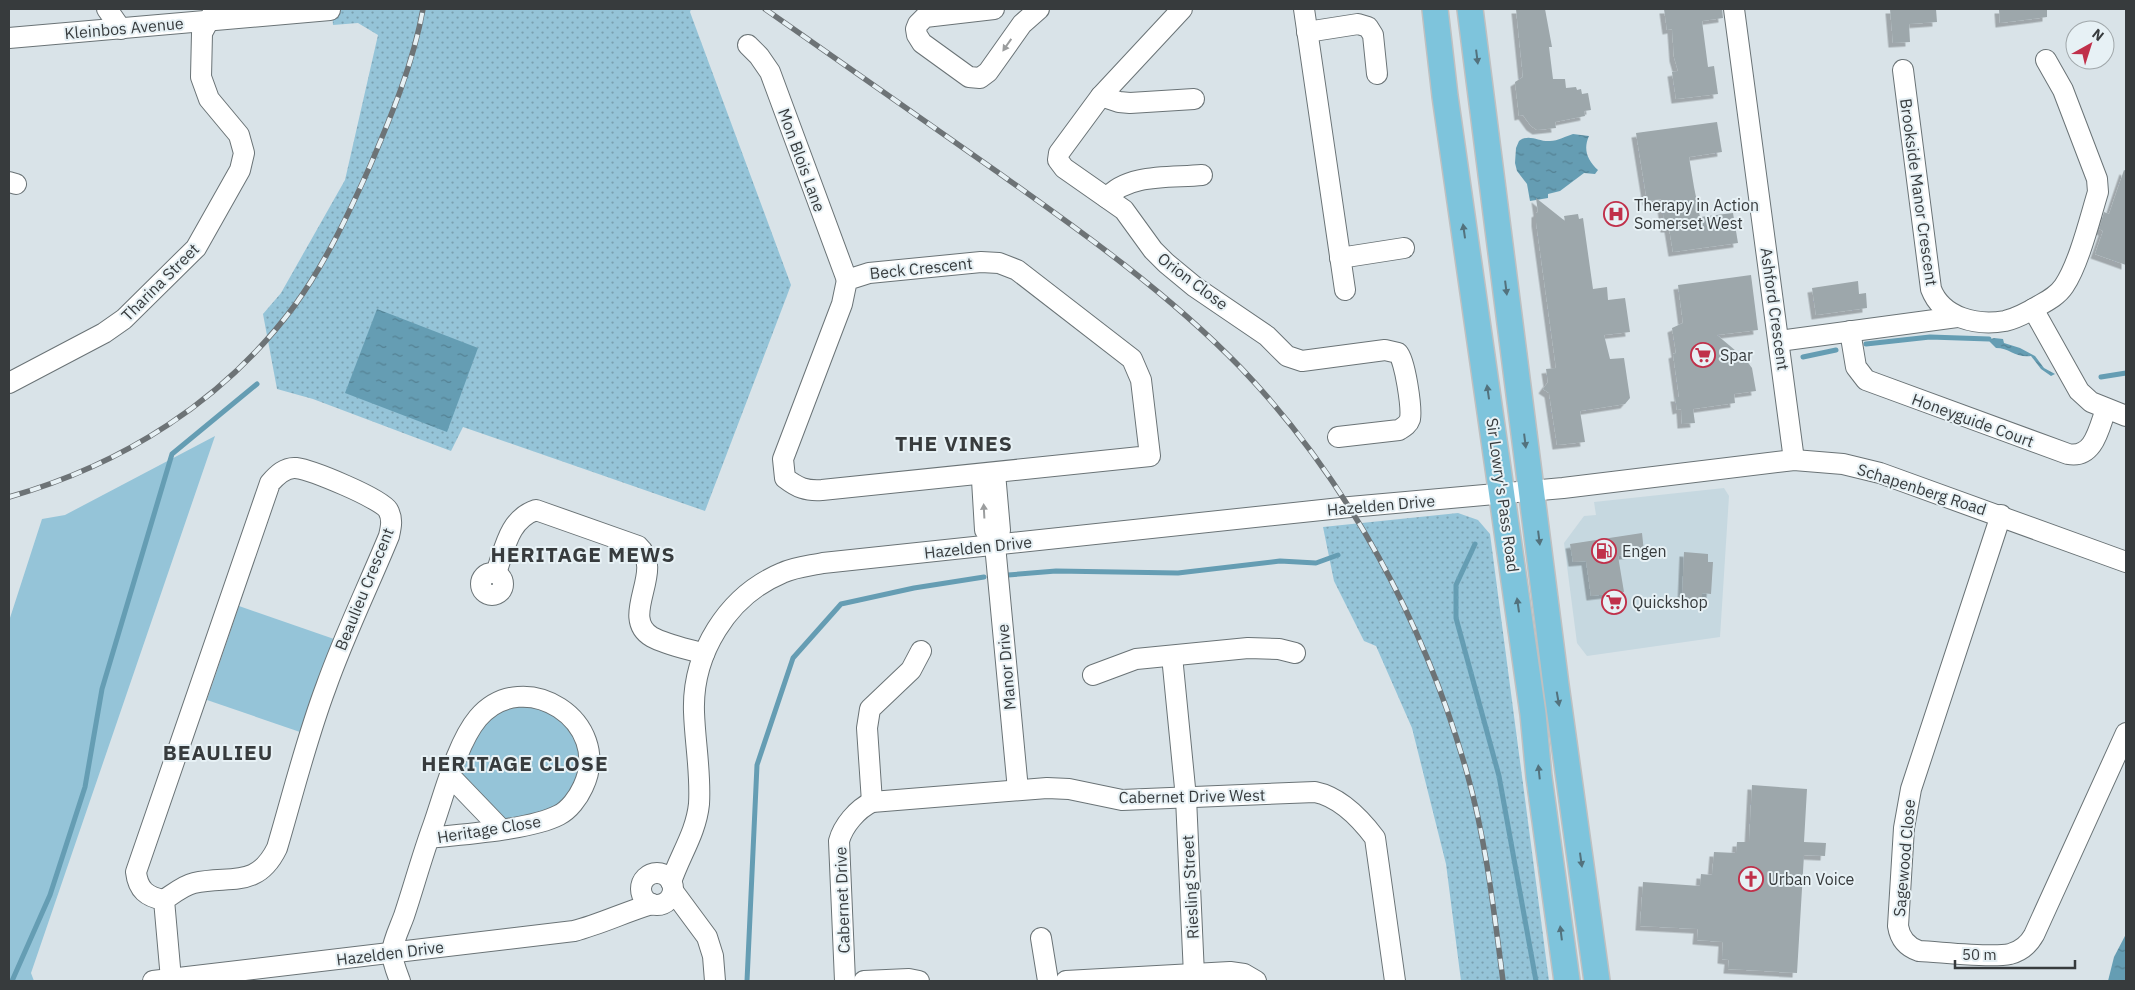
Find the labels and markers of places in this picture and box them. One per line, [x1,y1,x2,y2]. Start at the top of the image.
place label: Therapy in Action Somerset West [1634,195,1759,233]
hospital icon: Therapy in Action Somerset West [1603,201,1629,227]
supermarket icon: Spar [1690,342,1716,368]
place label: Spar [1720,345,1753,365]
fuel station icon: Engen [1591,538,1617,564]
place label: Engen [1622,541,1667,561]
supermarket icon: Quickshop [1601,589,1627,615]
place label: Quickshop [1632,592,1708,612]
church icon: Urban Voice [1738,866,1764,892]
place label: Urban Voice [1768,869,1855,889]

